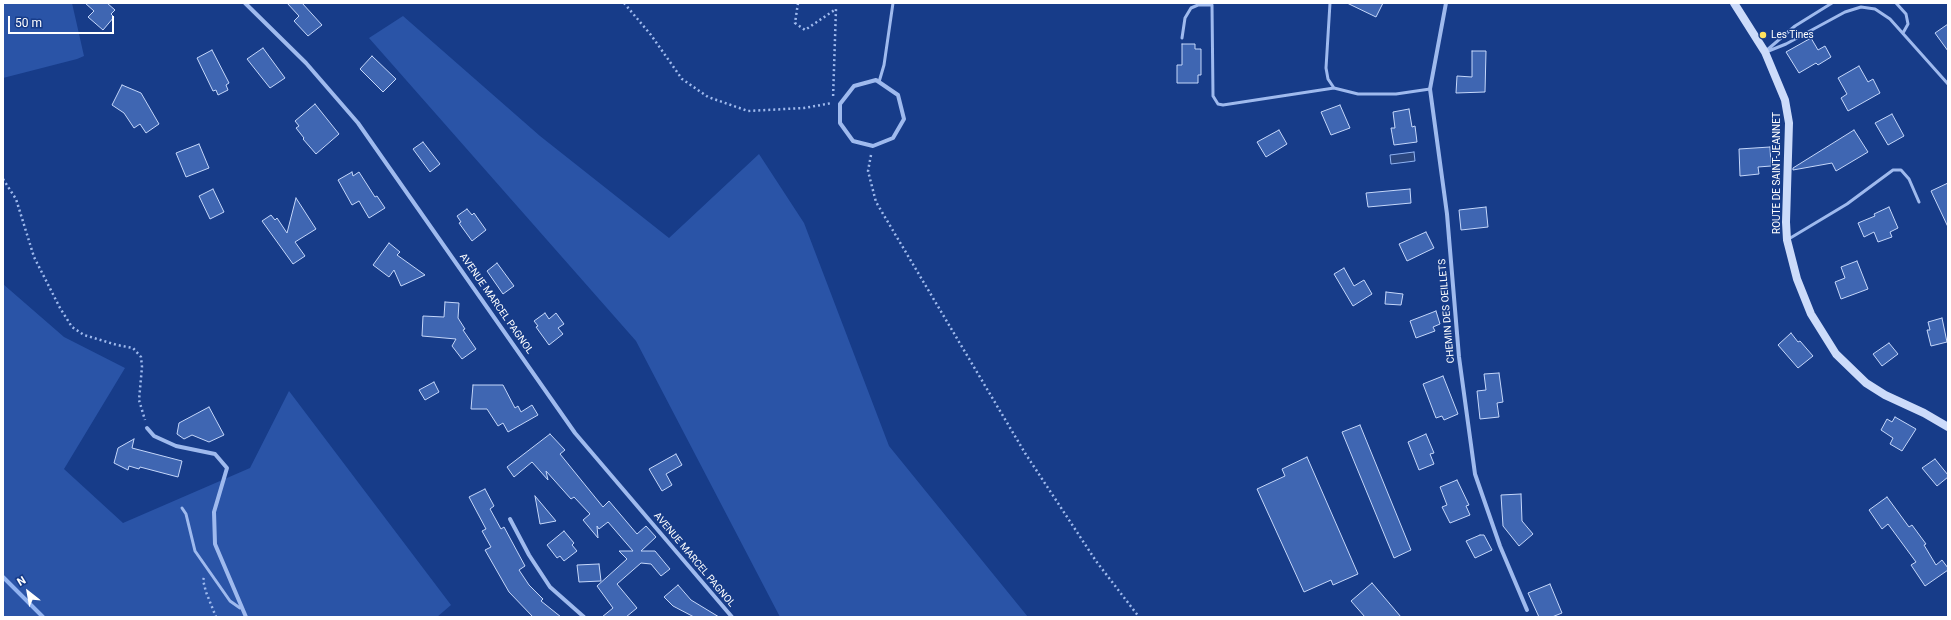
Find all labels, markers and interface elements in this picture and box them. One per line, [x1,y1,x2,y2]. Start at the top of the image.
scale bar [10,8,116,34]
text: 50 m [15,16,42,30]
place label: Les Tines [1771,29,1814,41]
marker: Les Tines [1758,30,1768,40]
street label: ROUTE DE SAINT-JEANNET [1771,112,1783,234]
street label: AVENUE MARCEL PAGNOL [457,251,535,357]
street label: CHEMIN DES OEILLETS [1436,258,1458,364]
street label: AVENUE MARCEL PAGNOL [651,510,737,610]
north arrow [8,572,48,612]
text: N [15,574,28,589]

